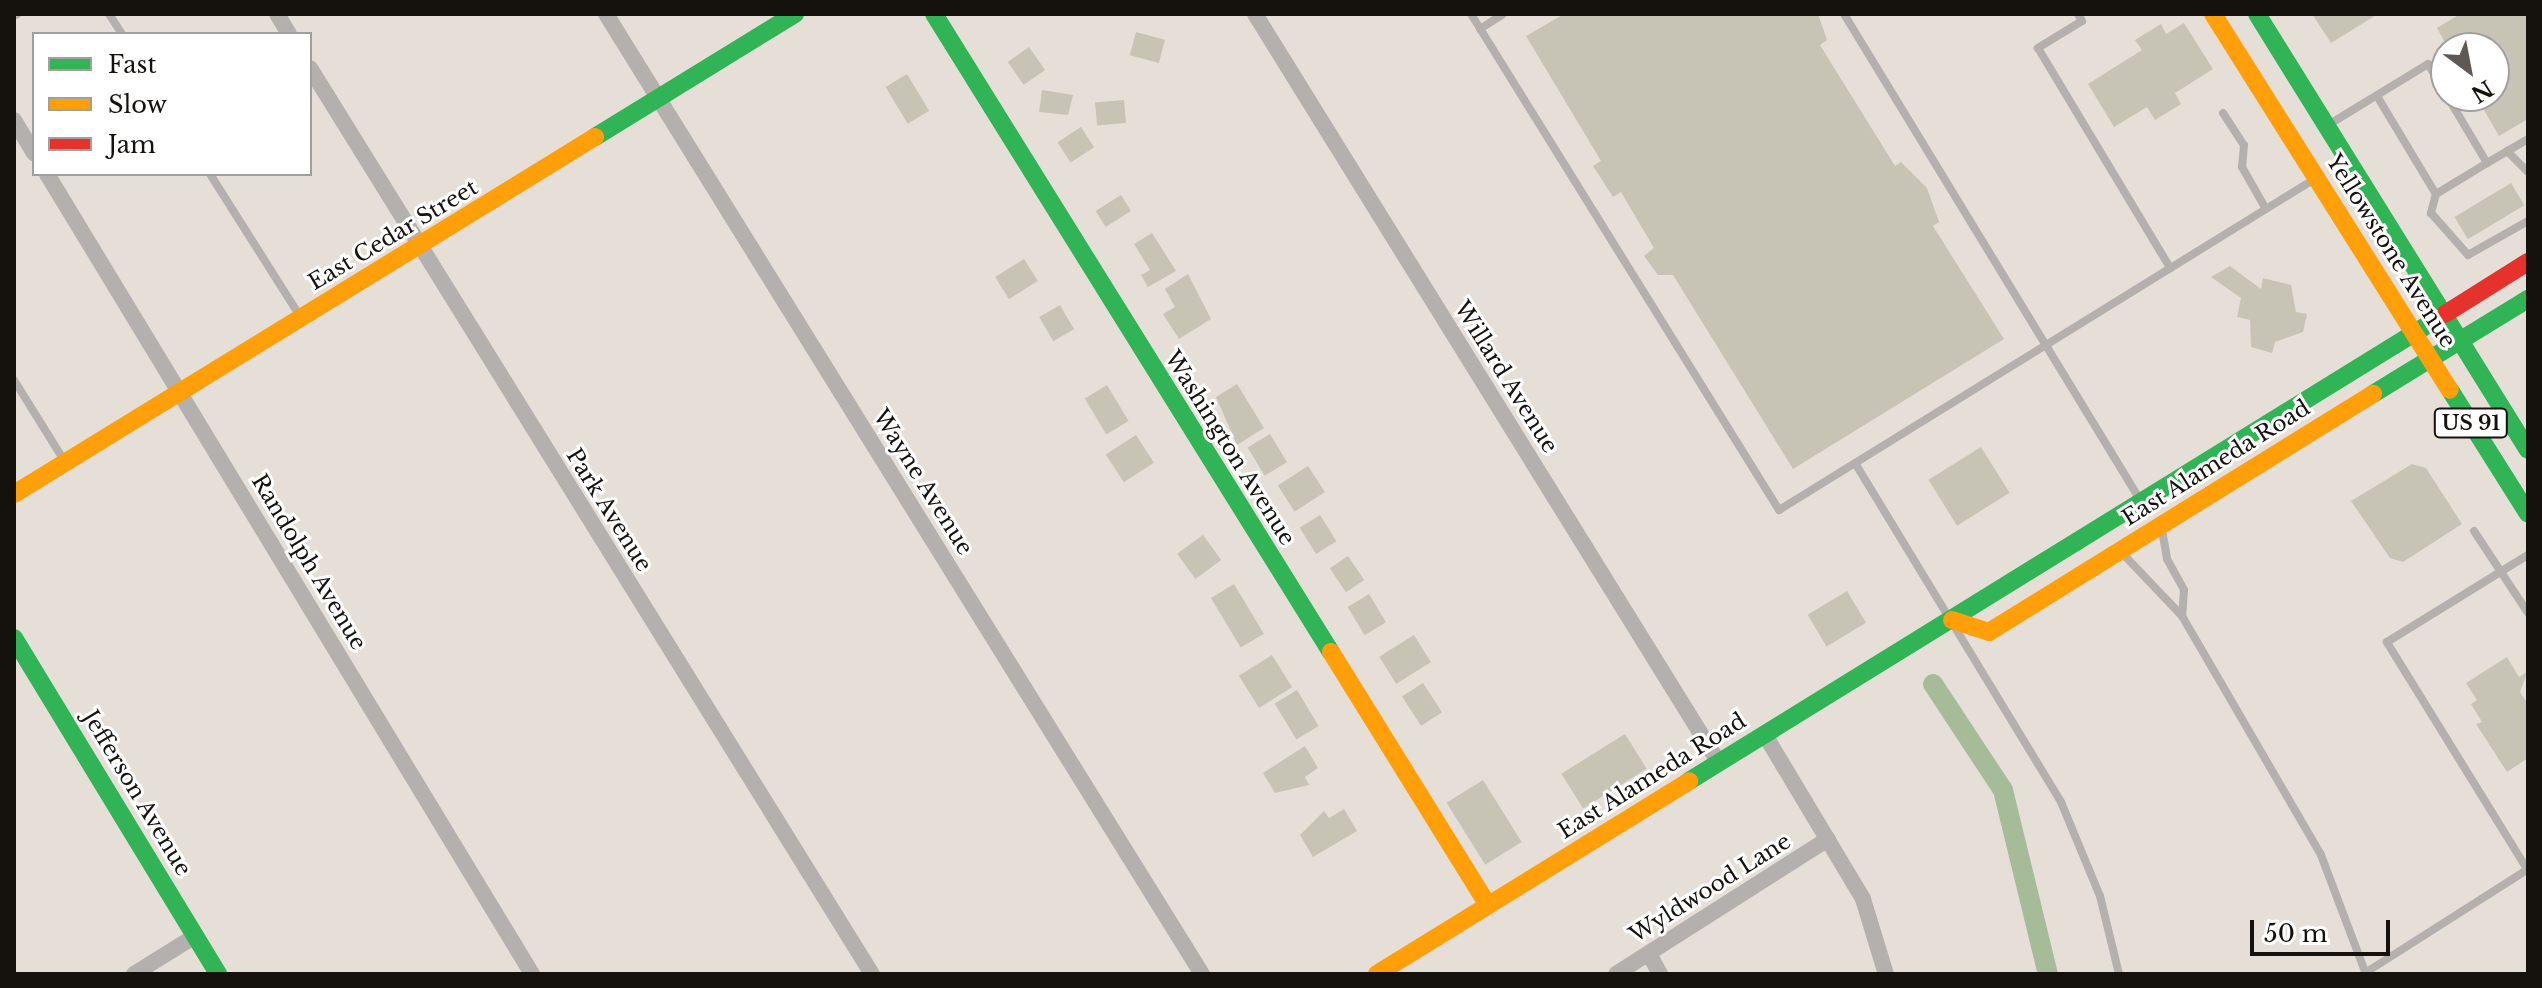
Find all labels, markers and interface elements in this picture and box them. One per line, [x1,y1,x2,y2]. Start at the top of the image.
legend [32,32,312,176]
north arrow [2430,32,2510,112]
text: Fast [108,50,156,79]
text: N [2466,74,2498,108]
text: Slow [108,90,167,119]
text: Jam [108,130,156,159]
street label: Yellowstone Avenue [2320,149,2462,353]
street label: East Cedar Street [303,174,483,296]
street label: Willard Avenue [1448,296,1564,458]
street label: Washington Avenue [1159,346,1301,550]
street label: East Alameda Road [2117,394,2315,532]
street label: Wayne Avenue [867,404,979,560]
road number: US 91 [2433,407,2509,439]
street label: Park Avenue [560,443,658,577]
street label: Randolph Avenue [246,469,372,655]
street label: Jefferson Avenue [77,705,197,881]
street label: East Alameda Road [1553,707,1751,845]
street label: Wyldwood Lane [1625,828,1795,948]
scale bar [2254,904,2394,954]
text: 50 m [2264,919,2327,948]

